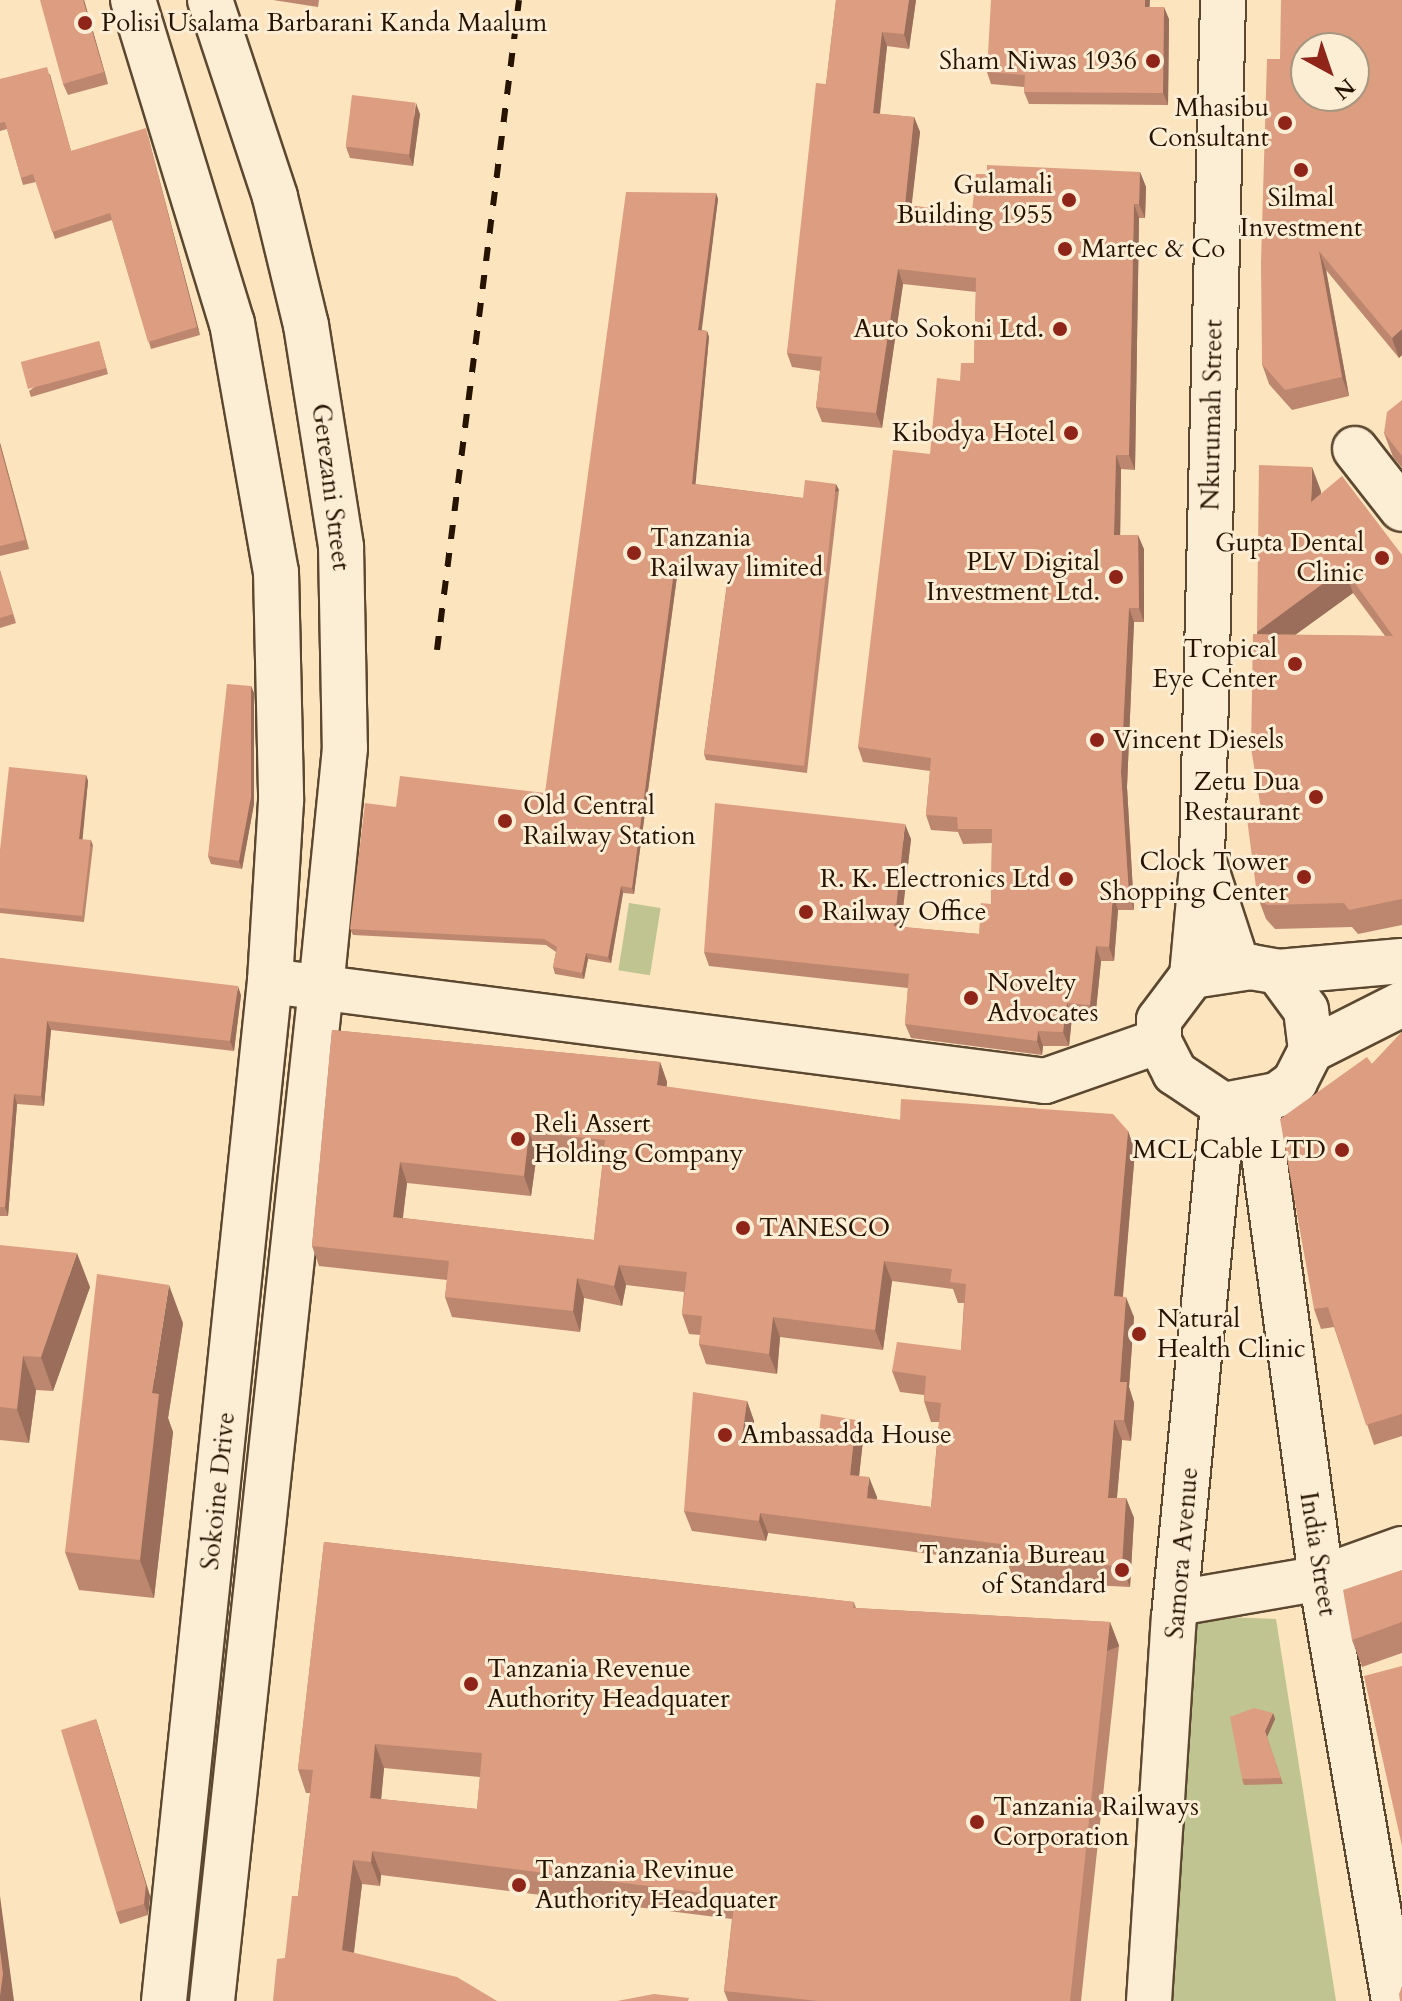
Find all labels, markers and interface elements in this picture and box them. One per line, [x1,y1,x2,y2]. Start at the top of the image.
place label: Polisi Usalama Barbarani Kanda Maalum [101,7,547,39]
marker: Polisi Usalama Barbarani Kanda Maalum [76,14,94,32]
north arrow [1290,32,1370,112]
place label: Sham Niwas 1936 [939,45,1137,77]
marker: Sham Niwas 1936 [1144,52,1162,70]
text: N [1327,71,1361,106]
place label: Mhasibu Consultant [1148,92,1269,154]
marker: Mhasibu Consultant [1276,114,1294,132]
marker: Silmal Investment [1292,161,1310,179]
place label: Gulamali Building 1955 [896,169,1053,230]
place label: Silmal Investment [1240,182,1362,244]
marker: Gulamali Building 1955 [1060,191,1078,209]
place label: Martec & Co [1081,233,1225,265]
marker: Martec & Co [1056,240,1074,258]
place label: Auto Sokoni Ltd. [853,313,1044,345]
street label: Nkurumah Street [1195,319,1229,511]
marker: Auto Sokoni Ltd. [1051,320,1069,338]
street label: Gerezani Street [305,402,357,572]
place label: Kibodya Hotel [892,417,1055,449]
marker: Kibodya Hotel [1062,424,1080,442]
place label: Tanzania Railway limited [650,522,823,584]
place label: Gupta Dental Clinic [1215,527,1364,588]
marker: Tanzania Railway limited [625,544,643,562]
place label: PLV Digital Investment Ltd. [926,546,1100,608]
marker: Gupta Dental Clinic [1371,547,1393,569]
marker: PLV Digital Investment Ltd. [1107,568,1125,586]
place label: Tropical Eye Center [1152,633,1277,694]
marker: Tropical Eye Center [1284,653,1306,675]
place label: Vincent Diesels [1113,724,1284,756]
marker: Vincent Diesels [1088,731,1106,749]
place label: Zetu Dua Restaurant [1184,766,1300,828]
marker: Zetu Dua Restaurant [1307,788,1325,806]
place label: Old Central Railway Station [523,790,696,852]
marker: Old Central Railway Station [494,810,516,832]
place label: Clock Tower Shopping Center [1099,846,1288,908]
place label: R. K. Electronics Ltd [820,863,1050,895]
marker: Clock Tower Shopping Center [1295,868,1313,886]
marker: R. K. Electronics Ltd [1057,870,1075,888]
place label: Railway Office [822,896,987,928]
marker: Railway Office [797,903,815,921]
place label: Novelty Advocates [987,967,1098,1028]
marker: Novelty Advocates [962,989,980,1007]
place label: Reli Assert Holding Company [534,1108,743,1170]
marker: Reli Assert Holding Company [509,1130,527,1148]
place label: MCL Cable LTD [1133,1134,1326,1166]
marker: MCL Cable LTD [1333,1141,1351,1159]
place label: TANESCO [759,1212,890,1244]
marker: TANESCO [734,1219,752,1237]
place label: Natural Health Clinic [1157,1303,1306,1364]
marker: Natural Health Clinic [1128,1323,1150,1345]
street label: Sokoine Drive [194,1410,242,1572]
place label: Ambassadda House [741,1419,952,1451]
marker: Ambassadda House [716,1426,734,1444]
street label: Samora Avenue [1159,1466,1205,1640]
street label: India Street [1293,1490,1343,1618]
place label: Tanzania Bureau of Standard [919,1539,1106,1600]
marker: Tanzania Bureau of Standard [1113,1561,1131,1579]
place label: Tanzania Revenue Authority Headquater [487,1653,730,1714]
marker: Tanzania Revenue Authority Headquater [462,1675,480,1693]
place label: Tanzania Railways Corporation [993,1791,1199,1852]
marker: Tanzania Railways Corporation [968,1813,986,1831]
place label: Tanzania Revinue Authority Headquater [535,1854,778,1916]
marker: Tanzania Revinue Authority Headquater [510,1876,528,1894]

